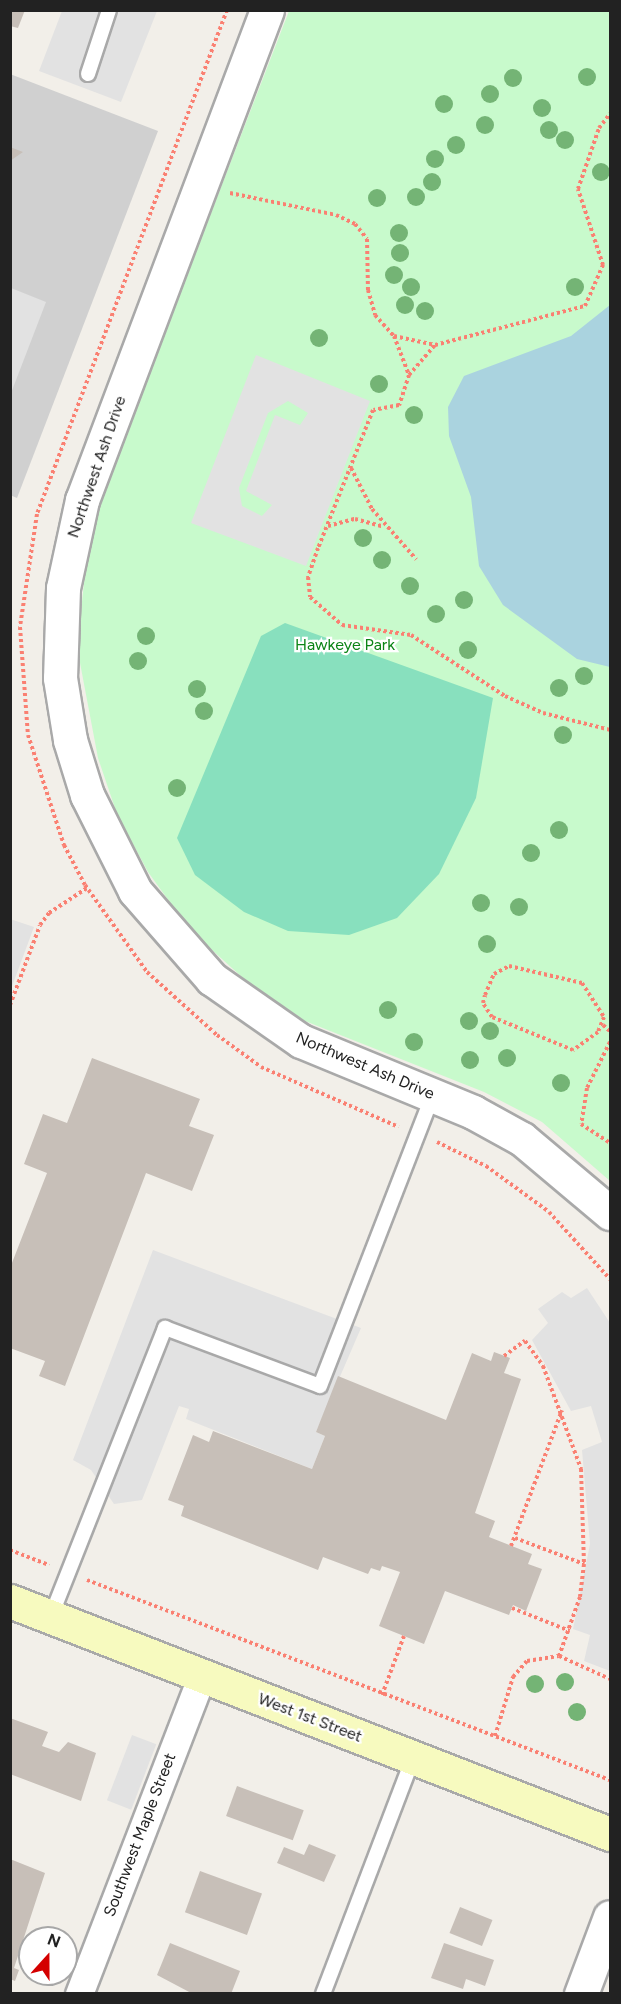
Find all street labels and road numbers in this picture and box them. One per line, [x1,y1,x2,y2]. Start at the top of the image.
street label: Northwest Ash Drive [64,394,130,540]
street label: Northwest Ash Drive [293,1028,437,1104]
street label: West 1st Street [255,1689,365,1747]
street label: Southwest Maple Street [100,1751,180,1919]

